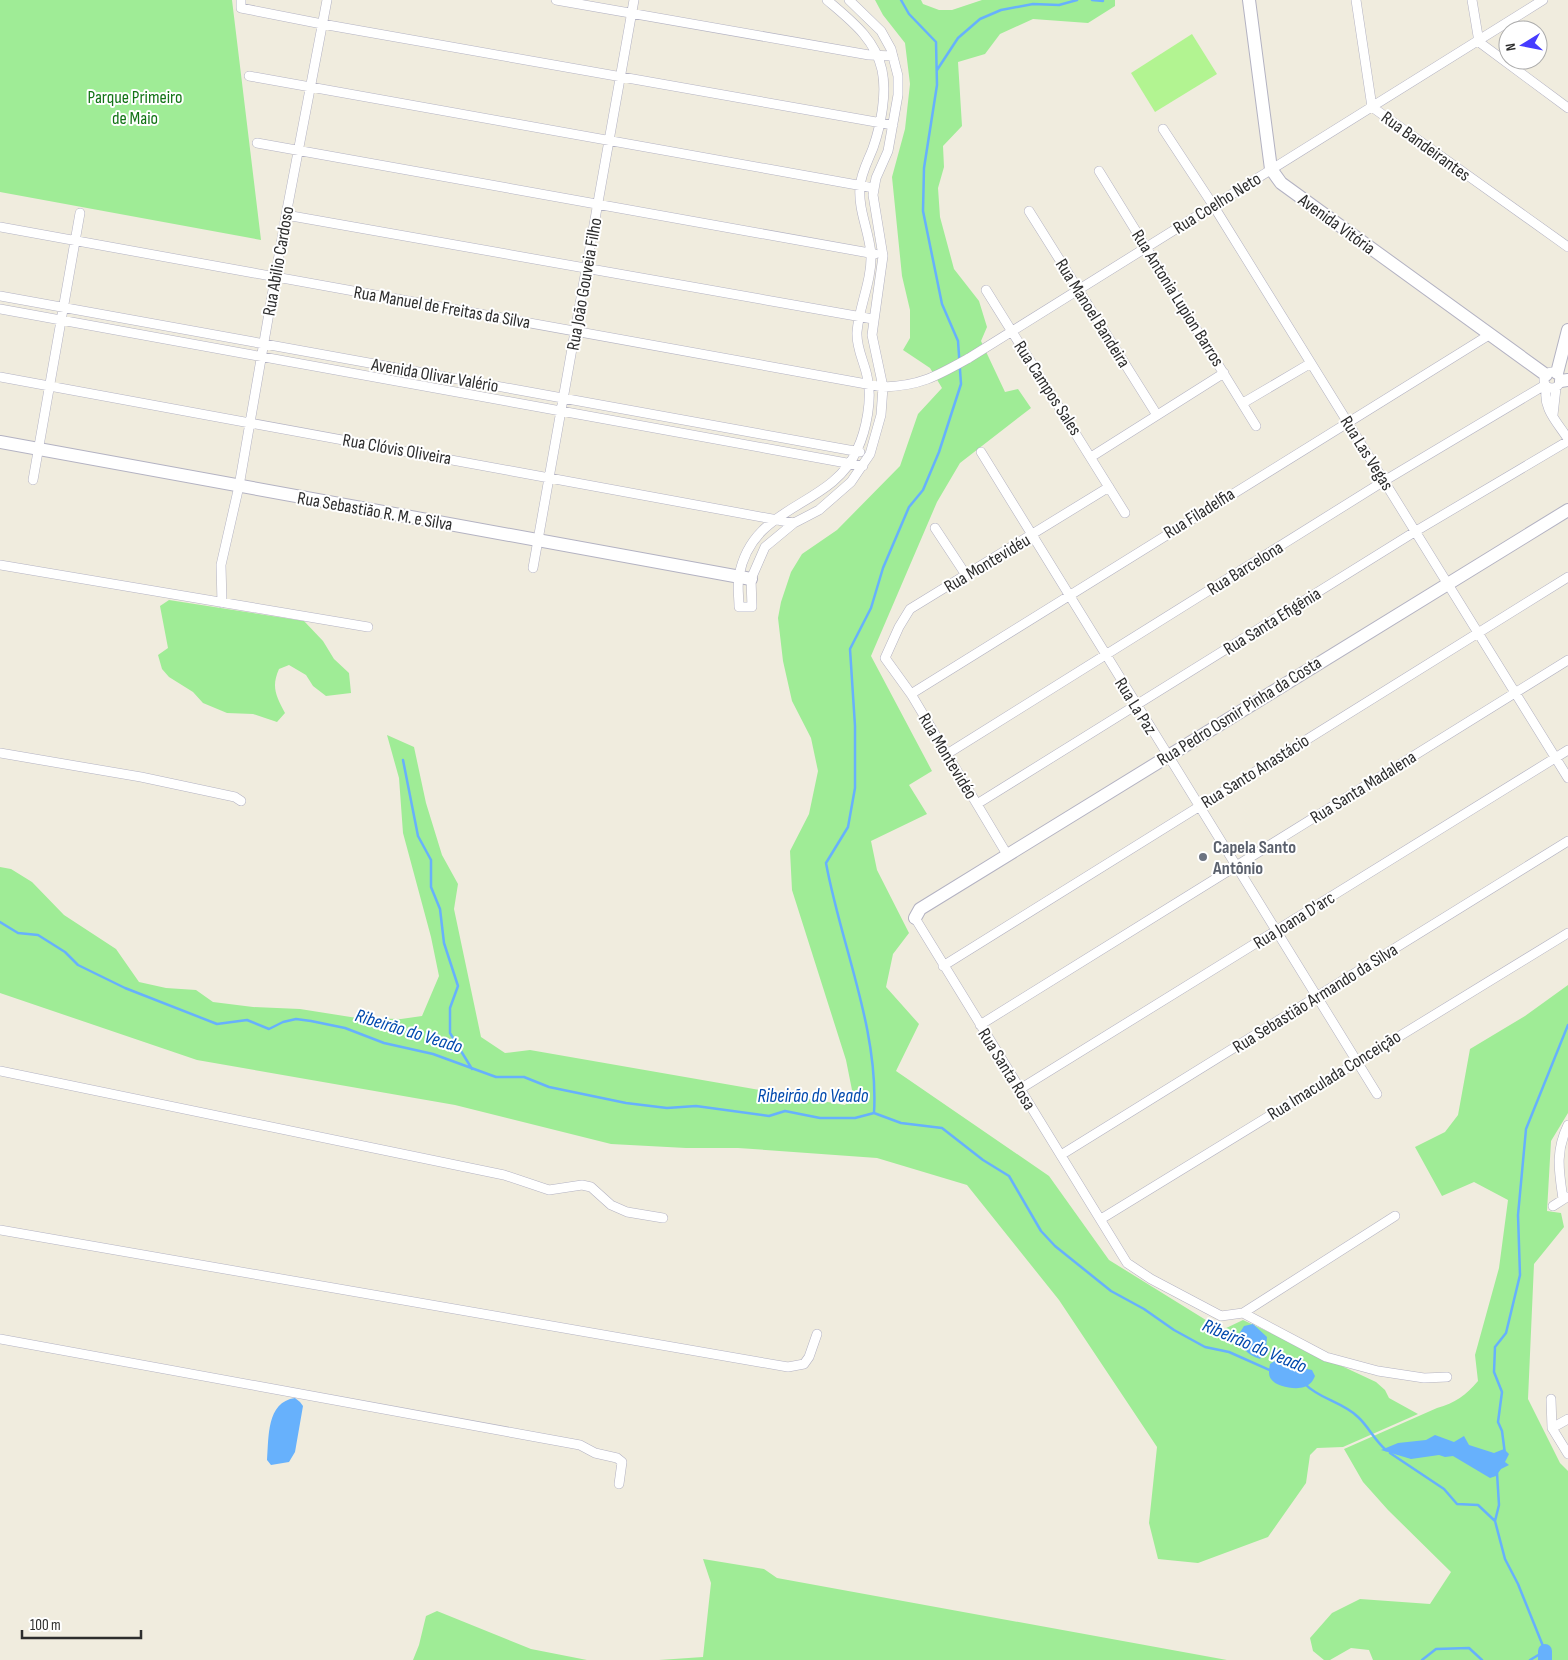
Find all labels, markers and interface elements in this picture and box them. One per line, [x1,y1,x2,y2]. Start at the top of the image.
north arrow [1498,20,1548,70]
text: N [1502,42,1520,52]
park label: Parque Primeiro de Maio [88,87,182,129]
street label: Rua Bandeirantes [1377,107,1474,186]
street label: Rua Coelho Neto [1170,168,1265,239]
street label: Avenida Vitória [1293,189,1379,259]
street label: Rua Abilio Cardoso [259,205,298,318]
street label: Rua João Gouveia Filho [562,216,606,352]
street label: Rua Antonia Lupion Barros [1127,226,1228,370]
street label: Rua Manoel Bandeira [1051,255,1134,372]
street label: Rua Manuel de Freitas da Silva [352,282,532,333]
street label: Rua Campos Sales [1009,337,1086,439]
street label: Avenida Olivar Valério [369,354,500,397]
street label: Rua Las Vegas [1336,412,1398,494]
street label: Rua Clóvis Oliveira [341,430,453,469]
street label: Rua Filadelfia [1160,483,1238,543]
street label: Rua Sebastião R. M. e Silva [296,488,454,535]
street label: Rua Montevidéu [940,530,1034,597]
street label: Rua Barcelona [1204,537,1287,600]
street label: Rua Santa Efigênia [1220,583,1325,660]
street label: Rua Pedro Osmir Pinha da Costa [1153,652,1325,771]
street label: Rua La Paz [1110,674,1161,739]
street label: Rua Montevidéo [914,709,981,803]
street label: Rua Santo Anastácio [1197,730,1313,813]
street label: Rua Santa Madalena [1307,747,1420,828]
place label: Capela Santo Antônio [1212,837,1296,879]
marker: Capela Santo Antônio [1197,851,1209,863]
street label: Rua Joana D'arc [1250,887,1339,954]
street label: Rua Sebastião Armando da Silva [1229,939,1401,1058]
water label: Ribeirão do Veado [352,1004,465,1059]
street label: Rua Santa Rosa [973,1025,1040,1114]
street label: Rua Imaculada Conceição [1264,1026,1405,1125]
water label: Ribeirão do Veado [758,1085,869,1108]
water label: Ribeirão do Veado [1199,1314,1310,1379]
scale bar [22,1608,141,1640]
text: 100 m [30,1616,61,1635]

